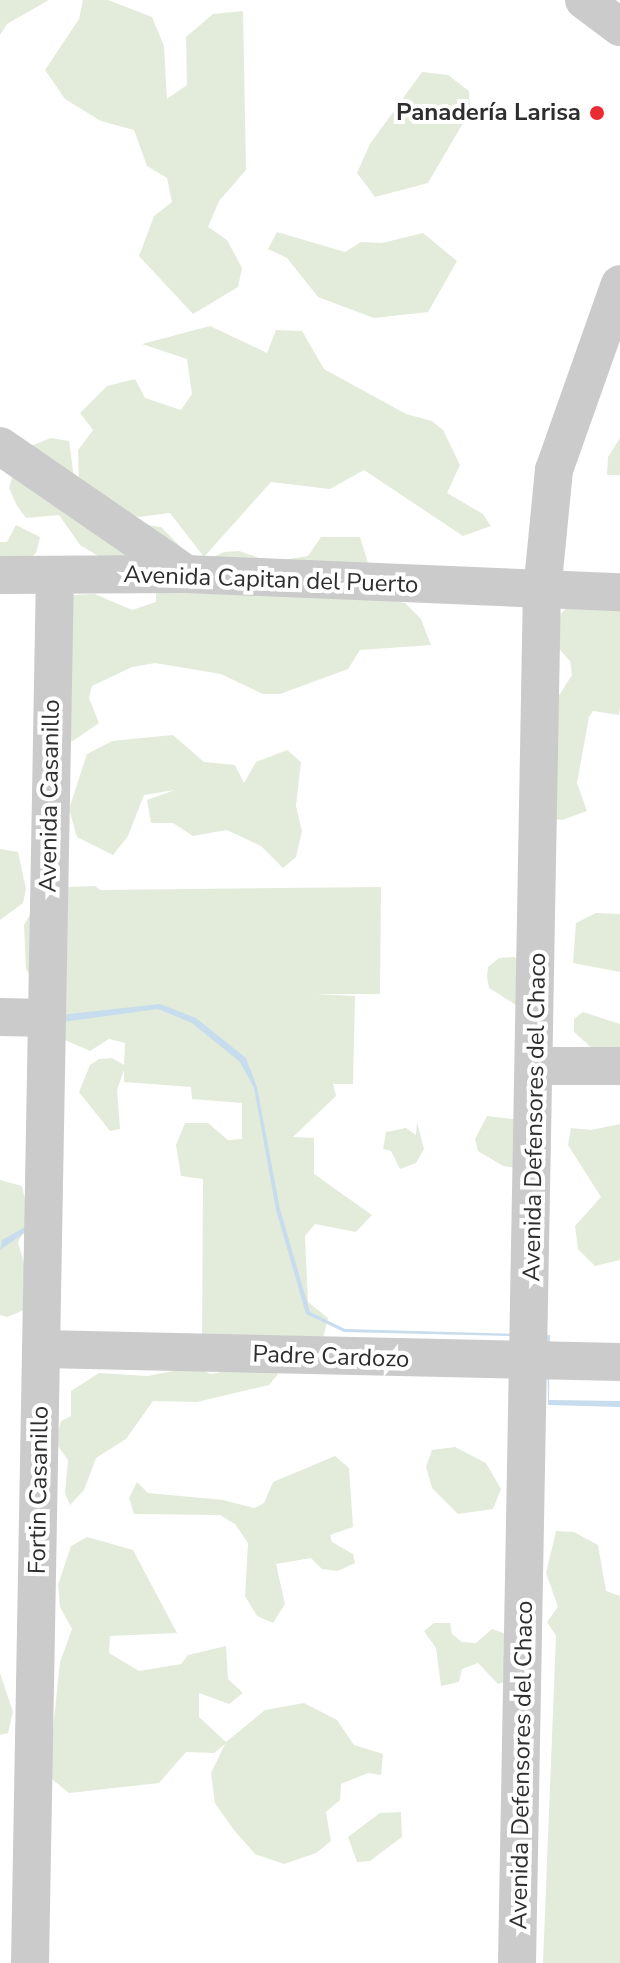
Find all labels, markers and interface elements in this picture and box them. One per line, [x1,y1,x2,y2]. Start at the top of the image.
place label: Panadería Larisa [396,99,581,127]
marker: Panadería Larisa [588,104,606,122]
street label: Avenida Capitan del Puerto [123,560,419,600]
street label: Avenida Casanillo [34,699,66,893]
street label: Avenida Defensores del Chaco [518,952,552,1282]
street label: Padre Cardozo [252,1340,410,1374]
street label: Fortin Casanillo [23,1406,55,1574]
street label: Avenida Defensores del Chaco [505,1600,539,1930]

